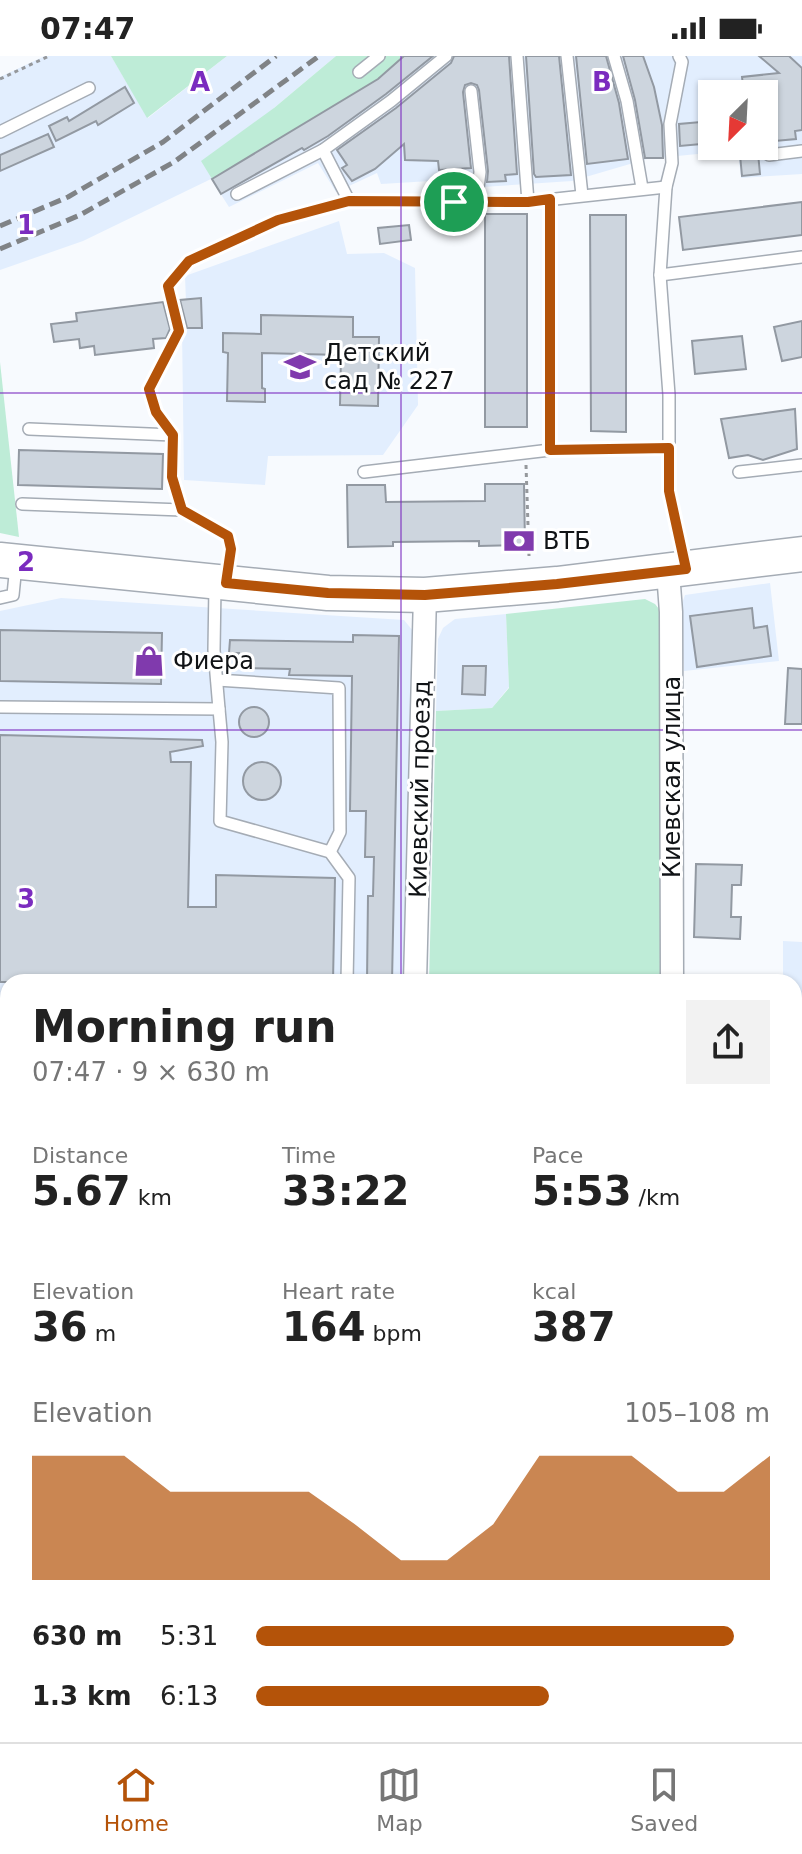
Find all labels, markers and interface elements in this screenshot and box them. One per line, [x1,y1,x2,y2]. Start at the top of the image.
text: 07:47 [40,11,136,46]
text: A [190,67,210,97]
text: B [592,67,612,97]
north arrow [698,80,778,160]
map controls [698,80,778,160]
pin [420,168,488,236]
icon: arrive [432,180,476,224]
text: 1 [17,210,35,240]
place label: Детский сад № 227 [324,339,455,395]
school or university icon: Детский сад № 227 [283,350,317,384]
bank icon: ВТБ [502,524,536,558]
place label: ВТБ [543,527,591,555]
text: 2 [17,547,35,577]
shop icon: Фиера [132,644,166,678]
place label: Фиера [173,647,254,675]
street label: Киевская улица [658,676,686,878]
street label: Киевский проезд [404,680,436,898]
text: 3 [17,884,35,914]
button: share [686,1000,770,1084]
text: Morning run [32,1001,337,1052]
text: 07:47 · 9 × 630 m [32,1057,270,1087]
text: Distance [32,1143,128,1168]
text: Time [282,1143,336,1168]
text: Pace [532,1143,583,1168]
text: 5.67 [32,1168,131,1214]
text: 33:22 [282,1168,409,1214]
text: 5:53 [532,1168,632,1214]
text: km [131,1185,172,1210]
text: /km [632,1185,680,1210]
text: Elevation [32,1279,134,1304]
text: Heart rate [282,1279,395,1304]
text: kcal [532,1279,576,1304]
text: 36 [32,1304,88,1350]
text: 164 [282,1304,366,1350]
text: 387 [532,1304,616,1350]
text: m [88,1321,116,1346]
text: bpm [366,1321,422,1346]
text: Elevation [32,1398,153,1428]
text: 105–108 m [624,1398,770,1428]
text: 630 m [32,1621,122,1651]
text: 5:31 [160,1621,218,1651]
text: 1.3 km [32,1681,132,1711]
text: 6:13 [160,1681,218,1711]
tab: Home [104,1763,169,1836]
tab: Map [376,1763,423,1836]
tab: Saved [630,1763,698,1836]

